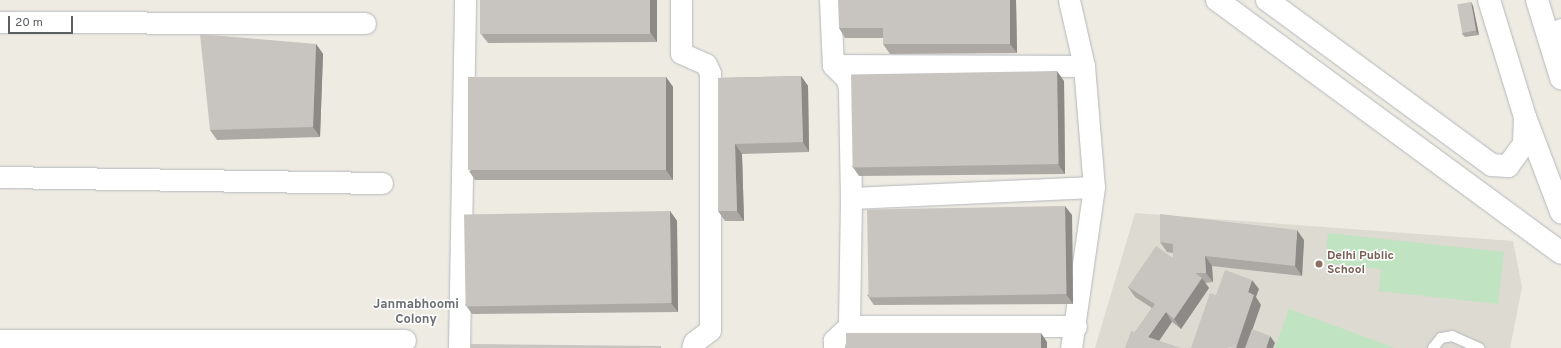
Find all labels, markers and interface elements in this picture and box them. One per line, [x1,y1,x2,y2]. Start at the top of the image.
scale bar [10,8,75,34]
text: 20 m [15,15,43,31]
place label: Delhi Public School [1327,250,1394,278]
marker: Delhi Public School [1314,259,1324,269]
district label: Janmabhoomi Colony [373,298,459,329]

